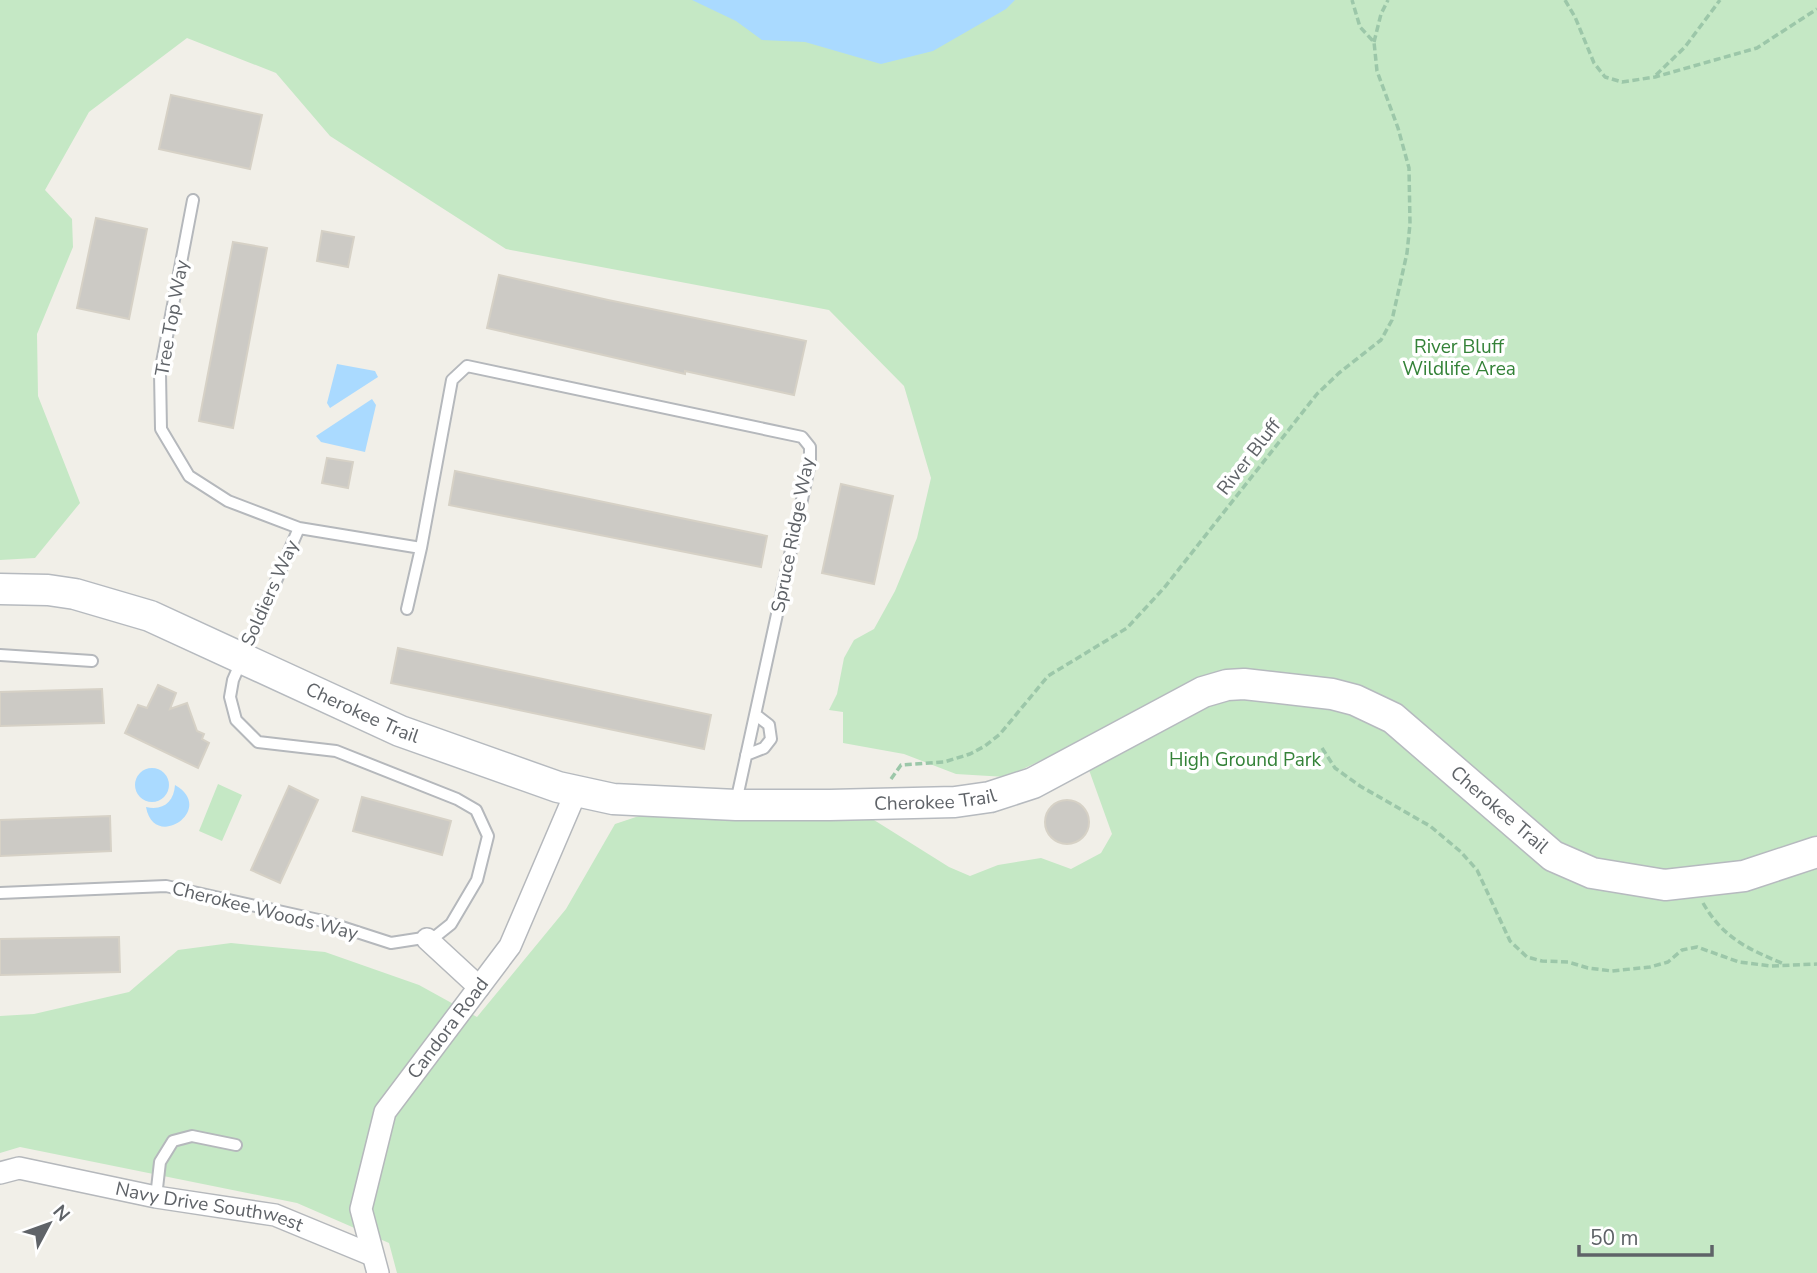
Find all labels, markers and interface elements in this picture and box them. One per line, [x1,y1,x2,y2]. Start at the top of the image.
street label: Tree Top Way [149,257,195,378]
park label: River Bluff Wildlife Area [1402,334,1516,382]
street label: River Bluff [1211,413,1287,500]
street label: Spruce Ridge Way [765,455,821,615]
street label: Soldiers Way [235,536,305,650]
street label: Cherokee Trail [301,676,423,750]
park label: High Ground Park [1169,747,1322,773]
street label: Cherokee Trail [1445,760,1554,860]
street label: Cherokee Trail [874,783,1000,817]
street label: Cherokee Woods Way [169,875,361,947]
street label: Candora Road [401,972,495,1084]
street label: Navy Drive Southwest [113,1176,307,1238]
north arrow [14,1189,84,1259]
text: N [47,1200,76,1227]
scale bar [1579,1214,1712,1258]
text: 50 m [1590,1224,1639,1252]

